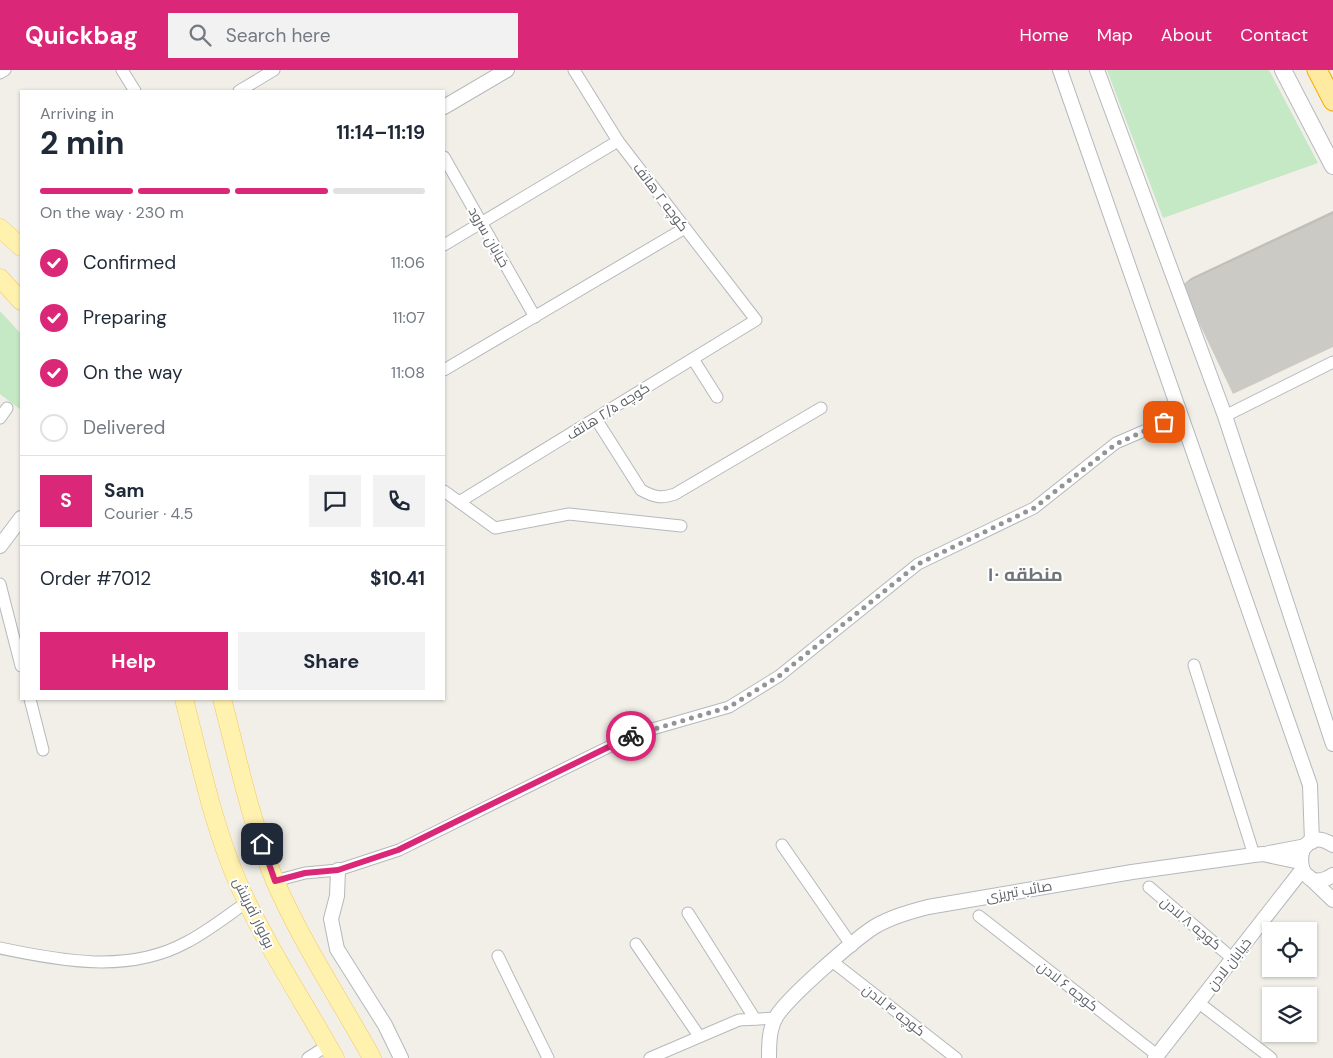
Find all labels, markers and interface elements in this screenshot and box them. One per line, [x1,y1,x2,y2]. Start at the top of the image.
search box [168,13,518,58]
text: Quickbag [25,20,138,51]
icon: search [186,21,214,49]
text: Search here [226,23,331,48]
text: Home [1019,23,1069,47]
text: Map [1097,23,1133,47]
text: About [1161,23,1212,47]
text: Contact [1240,23,1308,47]
text: Arriving in [40,103,114,124]
text: 11:14–11:19 [336,120,425,145]
text: 2 min [40,122,125,164]
street label: کوچه ۲ هاتف [629,159,693,236]
text: On the way · 230 m [40,202,184,223]
street label: خیابان سرود [464,204,514,270]
icon: check [40,249,68,277]
text: Confirmed [83,250,176,275]
text: 11:06 [391,252,425,273]
icon: check [40,304,68,332]
text: Preparing [83,305,167,330]
text: 11:07 [393,307,425,328]
icon: check [40,359,68,387]
text: On the way [83,360,183,385]
text: 11:08 [391,362,425,383]
street label: کوچه ۲/۵ هاتف [563,378,653,445]
pin [1143,401,1185,443]
icon: bag [1150,408,1178,436]
text: Delivered [83,415,165,440]
button: chat [309,475,361,527]
button: phone [373,475,425,527]
text: Sam [104,478,145,503]
text: S [60,488,72,513]
text: Courier · 4.5 [104,503,193,524]
district label: منطقه ۱۰ [987,562,1063,587]
text: Order #7012 [40,566,151,591]
text: $10.41 [370,566,425,591]
button: Help [40,632,228,690]
button: Share [238,632,425,690]
courier [606,711,656,761]
icon: bike [617,722,645,750]
pin [241,823,283,865]
icon: home [248,830,276,858]
street label: بولوار آفرینش [229,875,279,951]
street label: صائب تبریزی [984,876,1054,906]
street label: کوچه ۸ لادن [1156,892,1225,954]
map controls [1262,922,1317,1042]
button: locate [1262,922,1317,977]
street label: خیابان لادن [1203,934,1255,994]
street label: کوچه ۶ لادن [1033,957,1102,1016]
street label: کوچه ۴ لادن [858,980,929,1041]
button: layers [1262,987,1317,1042]

